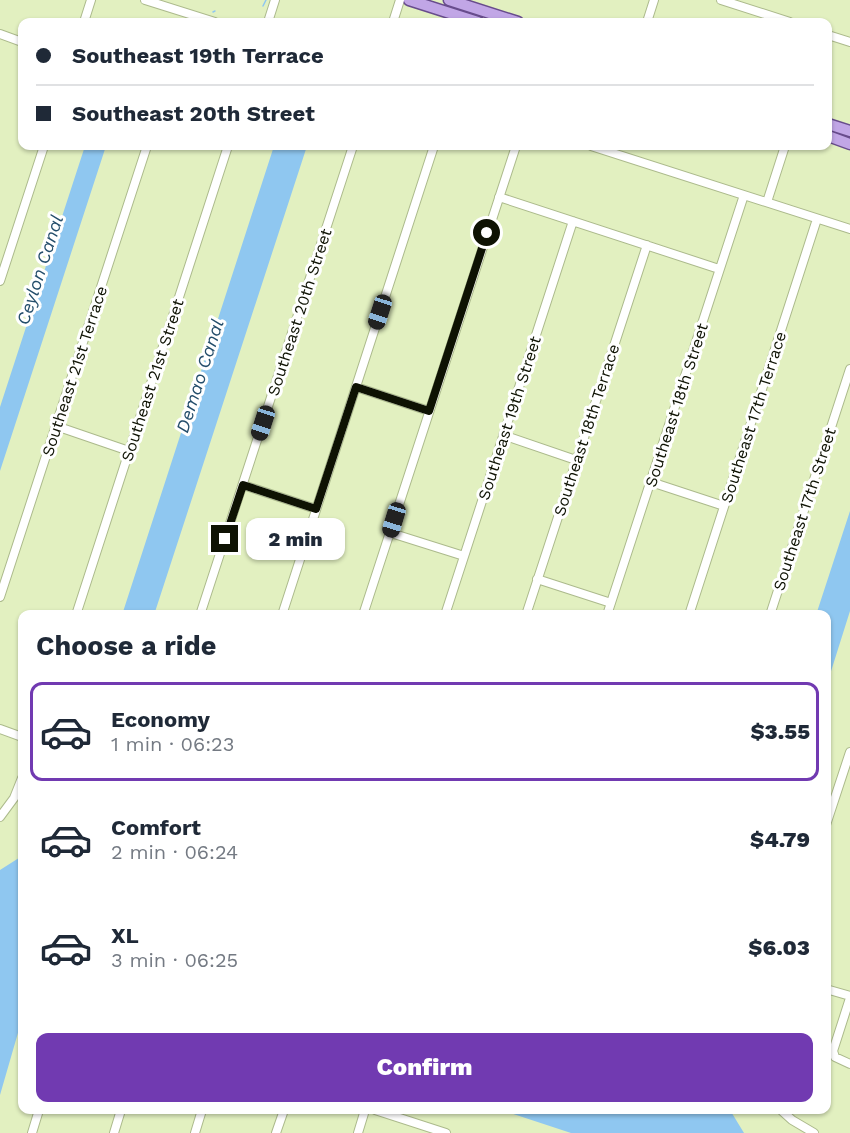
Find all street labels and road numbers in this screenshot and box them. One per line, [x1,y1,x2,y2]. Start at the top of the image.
street label: Southeast 20th Street [263,226,336,398]
street label: Southeast 21st Terrace [38,283,111,459]
street label: Southeast 21st Street [117,296,188,464]
street label: Southeast 18th Street [641,321,712,490]
street label: Southeast 17th Terrace [717,329,790,505]
street label: Southeast 19th Street [474,334,545,503]
street label: Southeast 18th Terrace [550,342,623,519]
street label: Southeast 17th Street [769,425,840,593]

